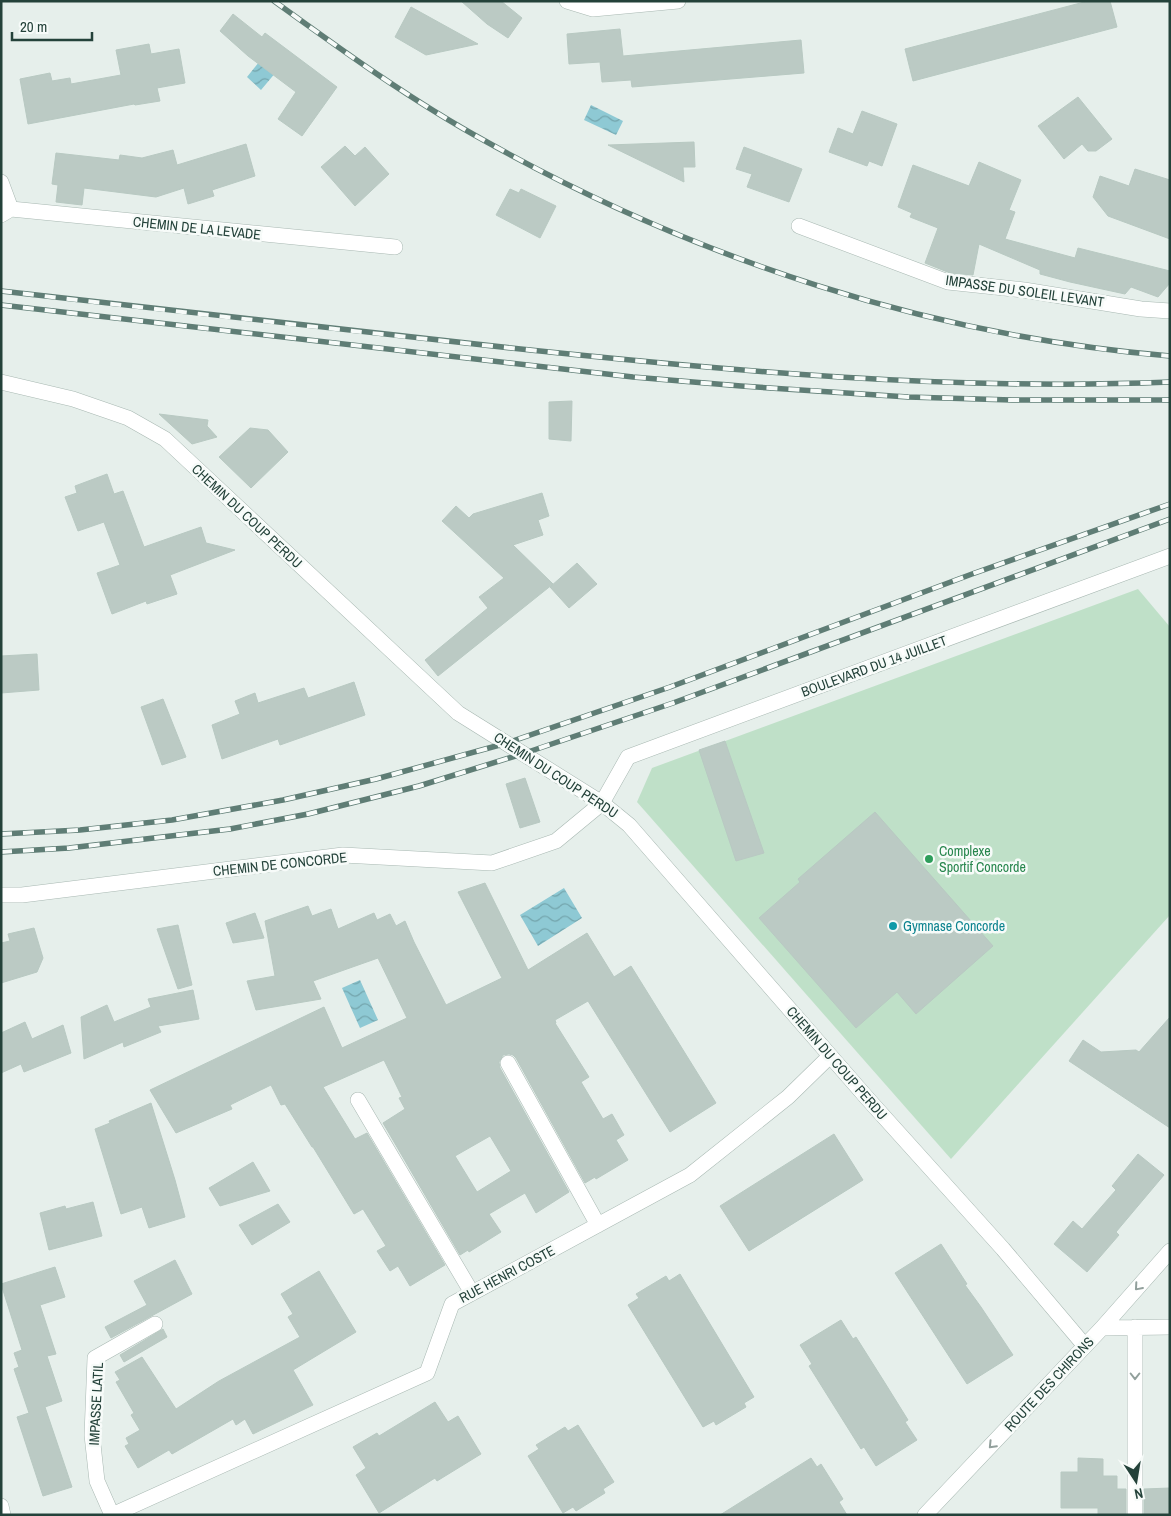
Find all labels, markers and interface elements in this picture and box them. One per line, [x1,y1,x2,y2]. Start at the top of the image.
scale bar [12,10,92,42]
text: 20 m [20,16,47,37]
street label: CHEMIN DE LA LEVADE [132,212,262,244]
street label: IMPASSE DU SOLEIL LEVANT [945,271,1105,311]
street label: CHEMIN DU COUP PERDU [188,460,306,572]
street label: BOULEVARD DU 14 JUILLET [799,631,949,701]
street label: CHEMIN DU COUP PERDU [490,728,622,822]
place label: Complexe Sportif Concorde [939,842,1026,876]
street label: CHEMIN DE CONCORDE [212,848,348,880]
marker: Complexe Sportif Concorde [923,853,935,865]
place label: Gymnase Concorde [903,917,1005,935]
marker: Gymnase Concorde [887,920,899,932]
street label: CHEMIN DU COUP PERDU [783,1003,891,1123]
street label: RUE HENRI COSTE [456,1241,558,1307]
one-way arrow [1135,1282,1144,1291]
street label: ROUTE DES CHIRONS [1000,1333,1098,1435]
street label: IMPASSE LATIL [85,1361,107,1446]
one-way arrow [1130,1372,1140,1380]
one-way arrow [988,1439,997,1448]
north arrow [1111,1456,1161,1506]
text: N [1133,1484,1145,1503]

